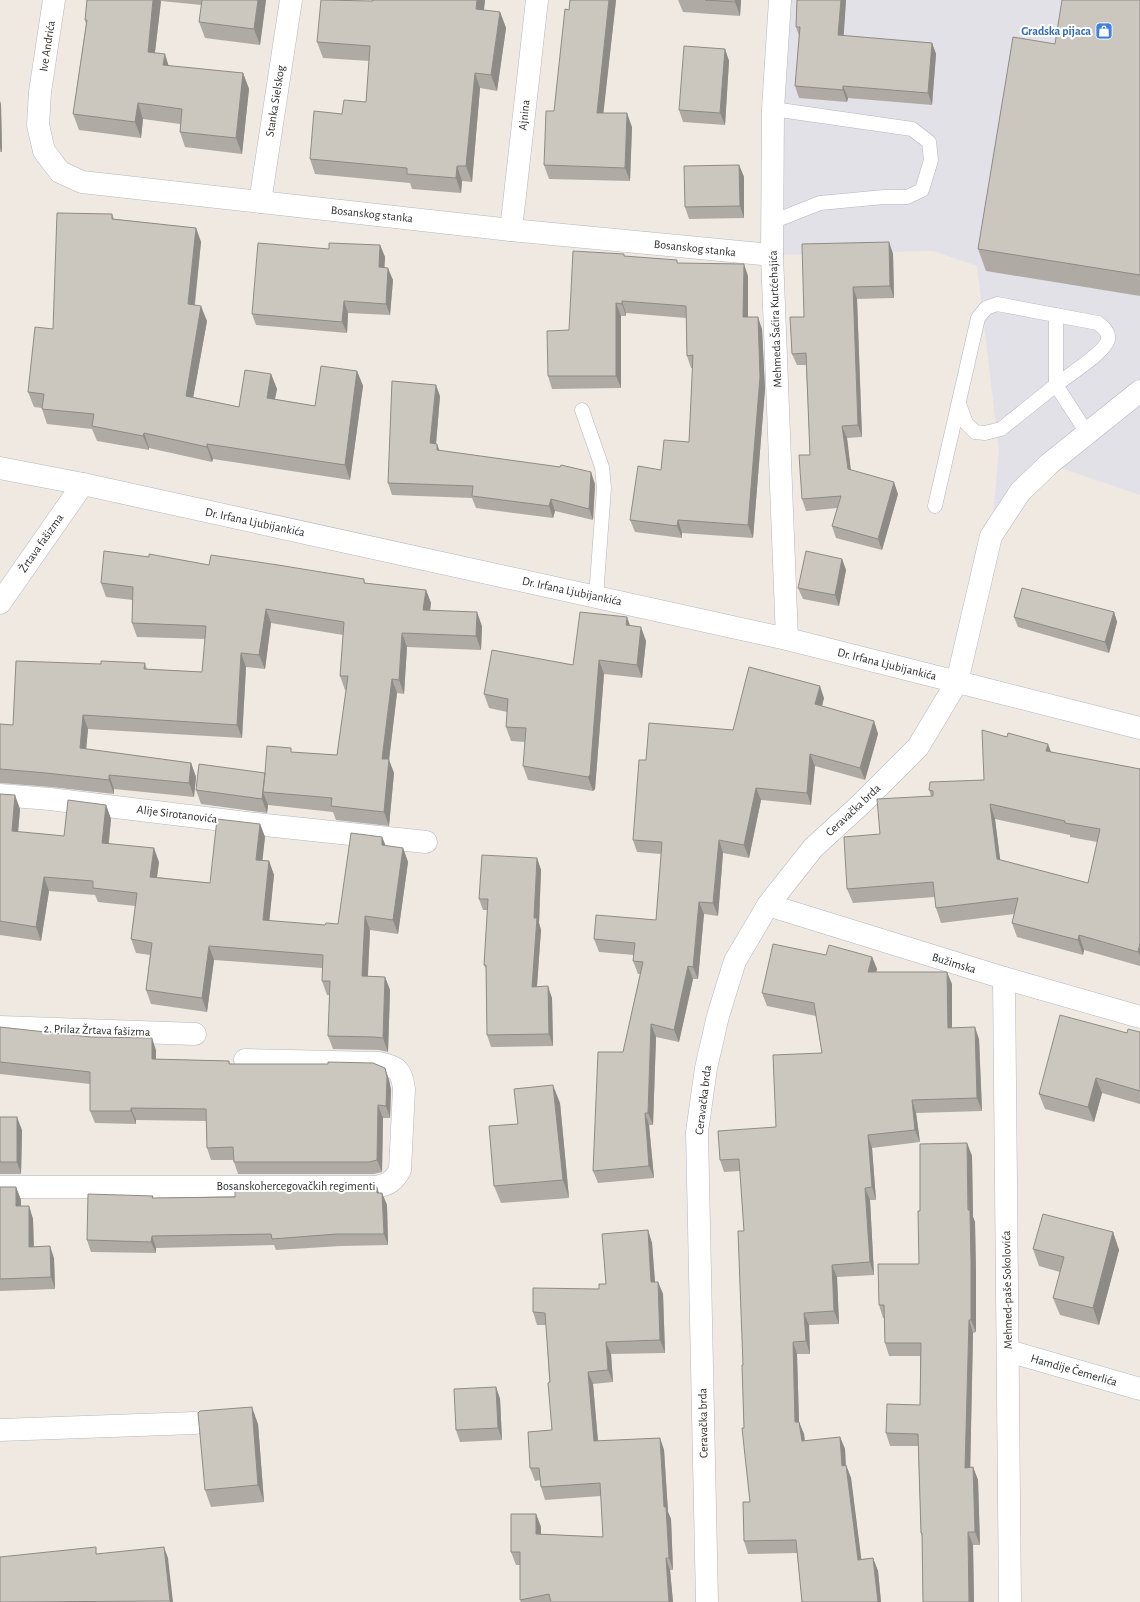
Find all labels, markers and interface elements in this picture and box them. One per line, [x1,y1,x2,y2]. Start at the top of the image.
street label: Ive Andrića [37,19,57,72]
shop icon: Gradska pijaca [1094,21,1114,41]
place label: Gradska pijaca [1021,25,1091,38]
street label: Stanka Sielskog [263,64,287,138]
street label: Ajnina [516,99,533,131]
street label: Bosanskog stanka [330,204,414,224]
street label: Bosanskog stanka [653,238,737,258]
street label: Mehmeda Šaćira Kurtćehajića [766,250,784,388]
street label: Dr. Irfana Ljubijankića [204,506,306,539]
street label: Žrtava fašizma [16,511,66,574]
street label: Dr. Irfana Ljubijankića [521,575,623,608]
street label: Dr. Irfana Ljubijankića [836,646,938,683]
street label: Ceravačka brda [823,781,883,838]
street label: Alije Sirotanovića [136,803,218,826]
street label: Bužimska [931,951,978,975]
street label: 2. Prilaz Žrtava fašizma [43,1021,151,1038]
street label: Ceravačka brda [693,1064,713,1136]
street label: Bosanskohercegovačkih regimenti [217,1180,375,1192]
street label: Mehmed-paše Sokolovića [1000,1230,1014,1349]
street label: Hamdije Čemerlića [1029,1351,1119,1389]
street label: Ceravačka brda [696,1387,710,1458]

